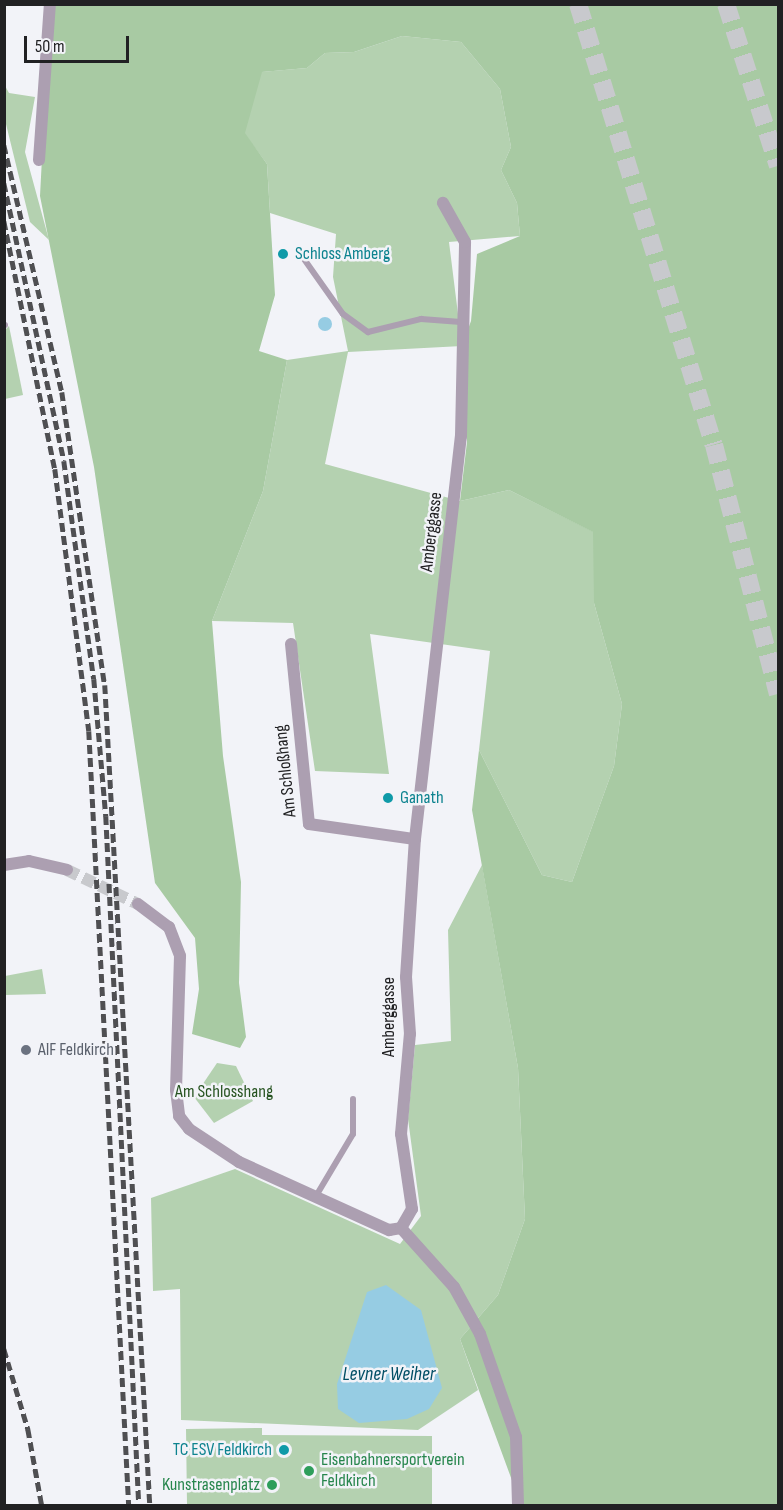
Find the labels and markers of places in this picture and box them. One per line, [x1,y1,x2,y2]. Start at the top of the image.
place label: Schloss Amberg [295,243,390,265]
marker: Schloss Amberg [276,247,290,261]
place label: Ganath [400,787,444,809]
marker: Ganath [381,791,395,805]
place label: AIF Feldkirch [38,1039,114,1061]
marker: AIF Feldkirch [19,1043,33,1057]
place label: TC ESV Feldkirch [173,1439,272,1461]
marker: TC ESV Feldkirch [277,1443,291,1457]
place label: Eisenbahnersportverein Feldkirch [321,1450,465,1492]
marker: Eisenbahnersportverein Feldkirch [302,1464,316,1478]
place label: Kunstrasenplatz [162,1474,260,1496]
marker: Kunstrasenplatz [265,1478,279,1492]

